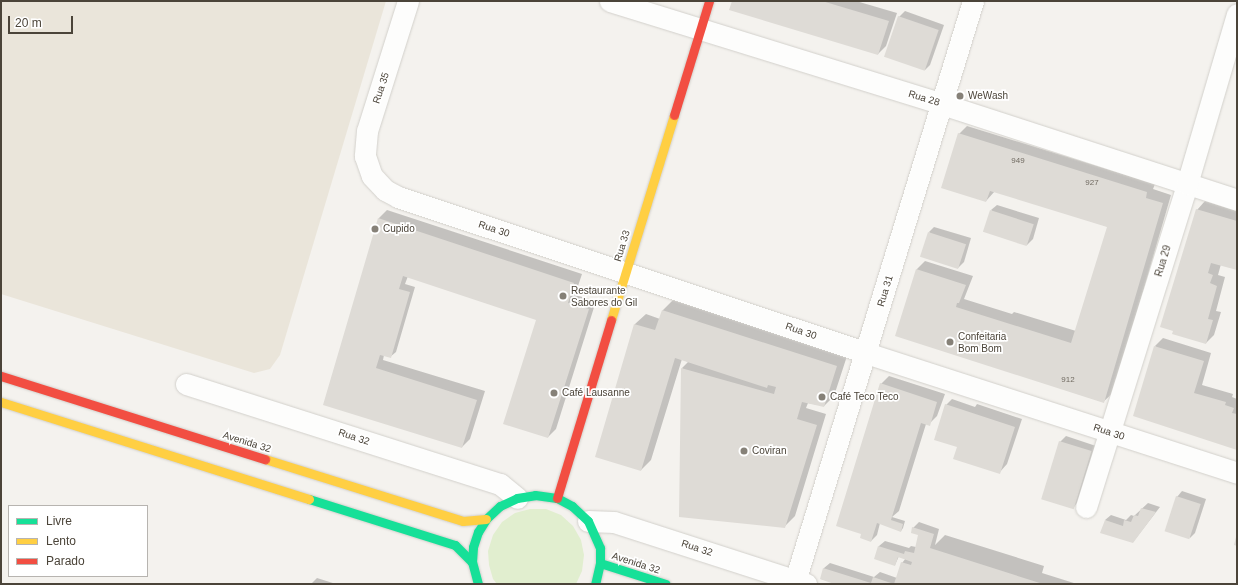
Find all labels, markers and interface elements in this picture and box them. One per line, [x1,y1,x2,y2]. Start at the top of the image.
scale bar [10,8,75,34]
text: 20 m [15,16,42,30]
street label: Rua 35 [370,71,392,105]
street label: Rua 28 [907,88,941,108]
place label: WeWash [968,90,1008,102]
marker: WeWash [955,91,965,101]
house number: 949 [1011,156,1025,166]
house number: 927 [1085,178,1099,188]
street label: Rua 30 [477,218,511,240]
place label: Cupido [383,223,415,235]
marker: Cupido [370,224,380,234]
street label: Rua 33 [612,229,632,263]
street label: Rua 29 [1153,244,1173,278]
street label: Rua 31 [875,274,895,308]
place label: Restaurante Sabores do Gil [571,284,637,308]
marker: Restaurante Sabores do Gil [558,291,568,301]
street label: Rua 30 [784,320,818,342]
place label: Confeitaria Bom Bom [958,330,1006,354]
marker: Confeitaria Bom Bom [945,337,955,347]
house number: 912 [1061,375,1075,385]
place label: Café Lausanne [562,387,630,399]
marker: Café Lausanne [549,388,559,398]
place label: Café Teco Teco [830,391,899,403]
marker: Café Teco Teco [817,392,827,402]
street label: Rua 30 [1092,421,1126,443]
street label: Rua 32 [337,426,371,448]
street label: Avenida 32 [221,429,273,455]
place label: Coviran [752,445,786,457]
marker: Coviran [739,446,749,456]
legend [8,505,148,577]
text: Livre [46,514,72,528]
text: Lento [46,534,76,548]
street label: Rua 32 [680,537,714,559]
street label: Avenida 32 [610,550,662,576]
text: Parado [46,554,85,568]

